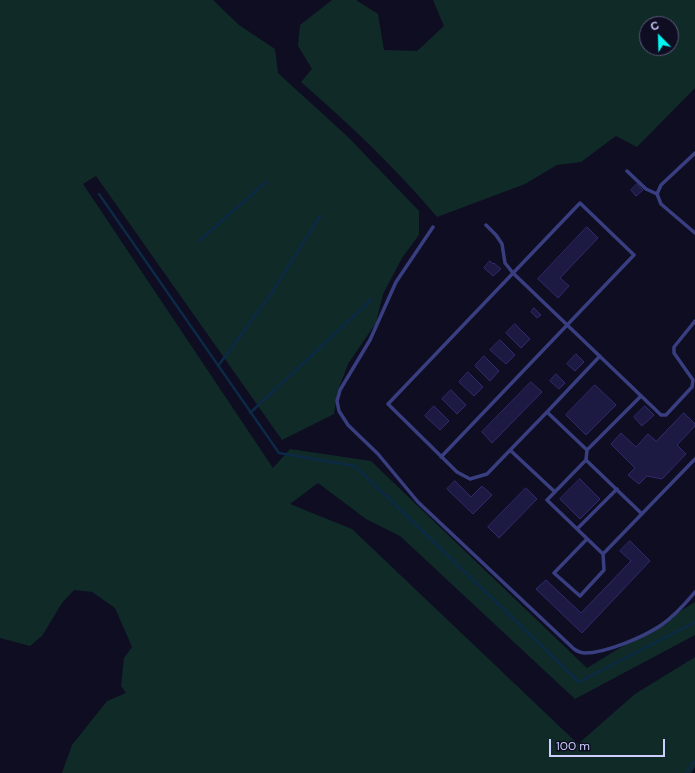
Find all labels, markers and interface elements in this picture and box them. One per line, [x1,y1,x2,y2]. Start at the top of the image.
north arrow [639,16,679,56]
text: С [648,18,661,34]
scale bar [551,731,667,757]
text: 100 m [556,738,590,754]

